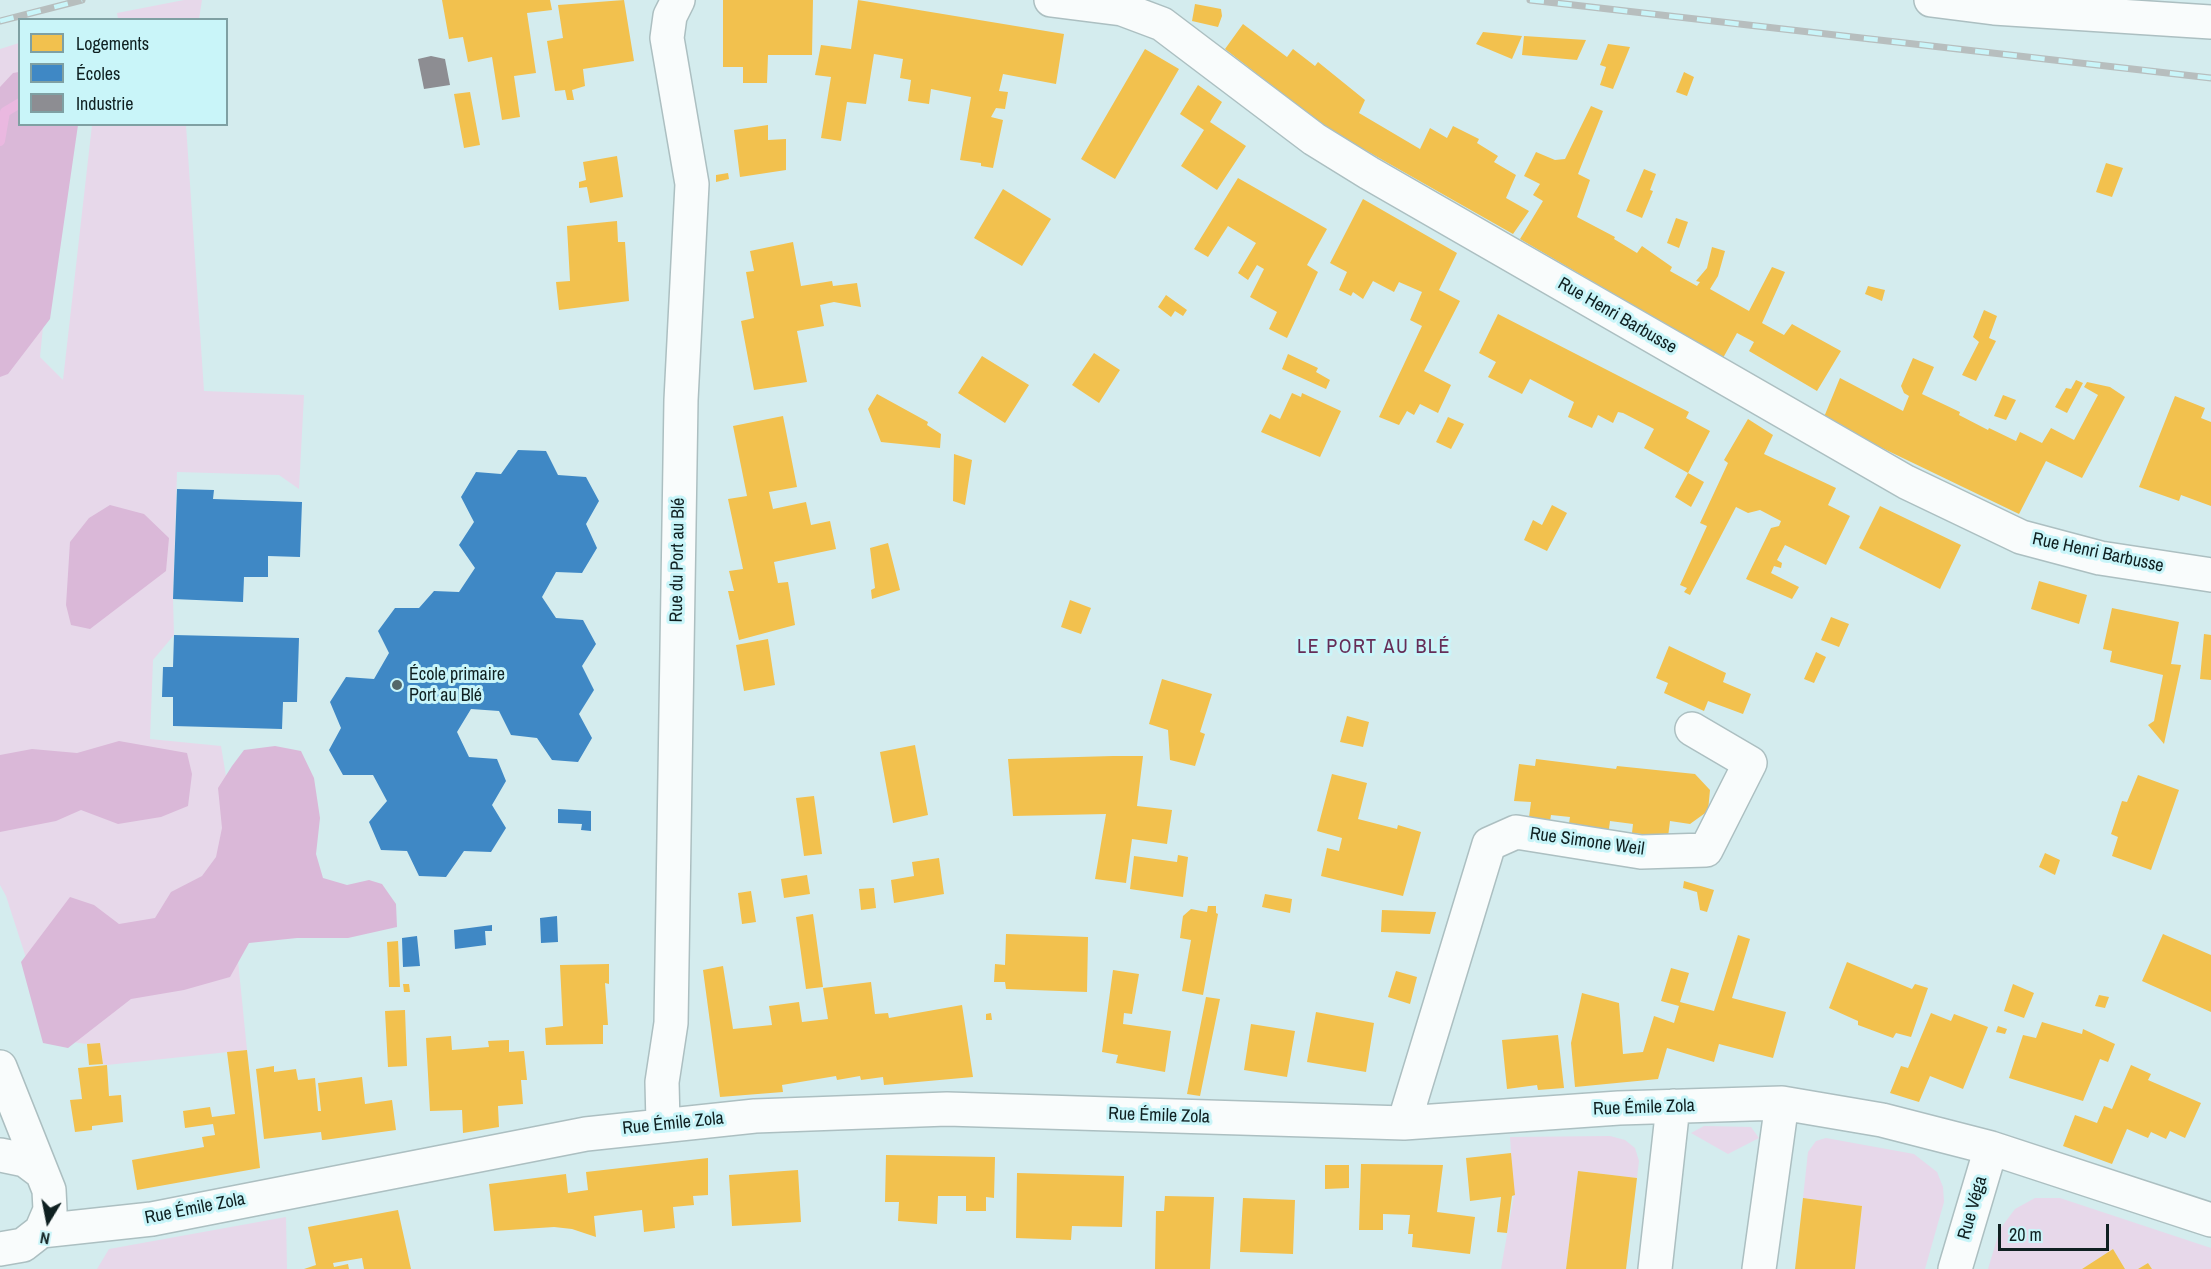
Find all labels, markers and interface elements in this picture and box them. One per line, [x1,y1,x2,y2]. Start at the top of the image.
legend [18,18,228,126]
text: Logements [76,31,149,56]
text: Écoles [76,61,120,86]
text: Industrie [76,91,133,116]
street label: Rue Henri Barbusse [1554,273,1680,359]
street label: Rue du Port au Blé [666,497,690,623]
street label: Rue Henri Barbusse [2030,529,2166,577]
district label: LE PORT AU BLÉ [1297,636,1451,660]
place label: École primaire Port au Blé [409,664,505,706]
marker: École primaire Port au Blé [390,678,404,692]
street label: Rue Simone Weil [1528,823,1646,861]
street label: Rue Émile Zola [1593,1095,1695,1121]
street label: Rue Émile Zola [1108,1103,1210,1129]
street label: Rue Émile Zola [621,1108,725,1140]
street label: Rue Véga [1954,1174,1992,1242]
street label: Rue Émile Zola [143,1189,247,1229]
north arrow [18,1191,78,1251]
scale bar [2001,1212,2112,1250]
text: 20 m [2009,1222,2042,1247]
text: N [38,1227,51,1250]

